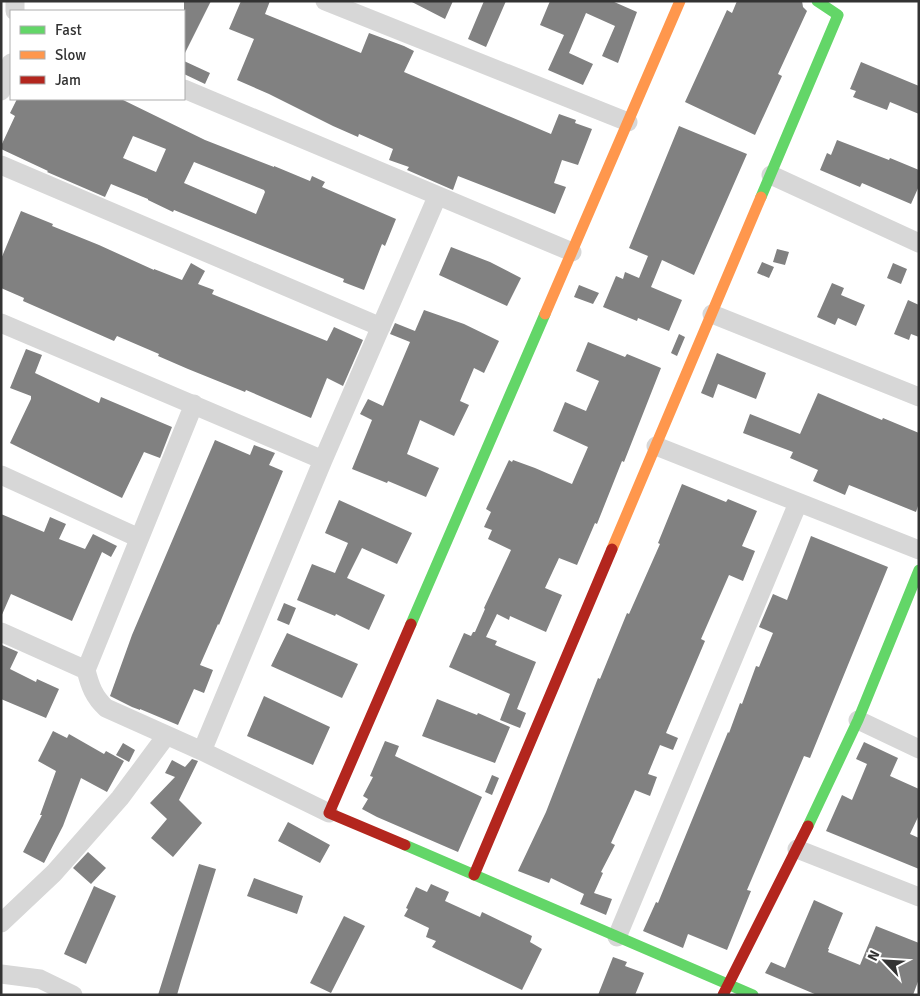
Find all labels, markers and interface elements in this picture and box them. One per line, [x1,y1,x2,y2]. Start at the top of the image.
legend [10,10,185,100]
text: Fast [55,21,82,39]
text: Slow [55,46,86,64]
text: Jam [55,71,81,89]
north arrow [860,936,910,986]
text: N [864,948,883,964]

